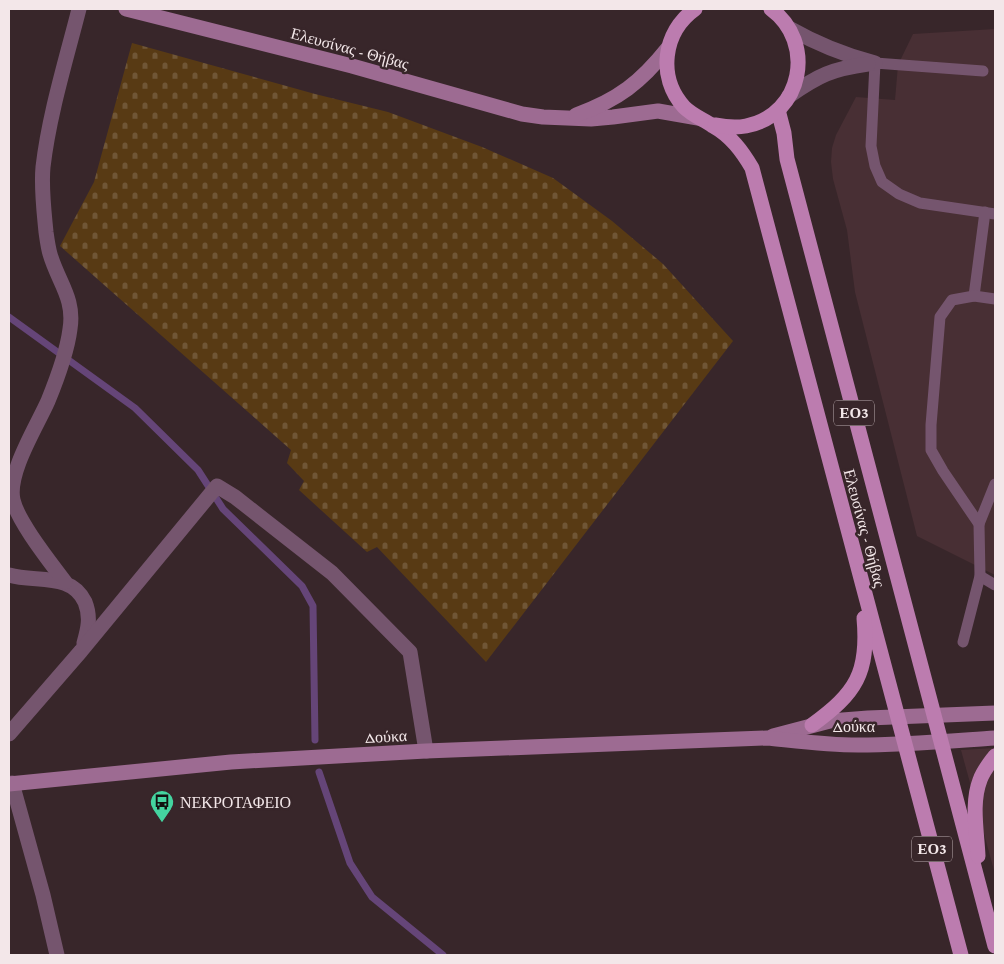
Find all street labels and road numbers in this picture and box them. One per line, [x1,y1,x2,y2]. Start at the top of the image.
street label: Ελευσίνας - Θήβας [289,25,411,74]
road number: ΕΟ3 [834,400,874,426]
street label: Ελευσίνας - Θήβας [840,467,889,590]
street label: Δούκα [833,718,876,735]
street label: Δούκα [364,727,408,746]
road number: ΕΟ3 [912,836,952,862]

